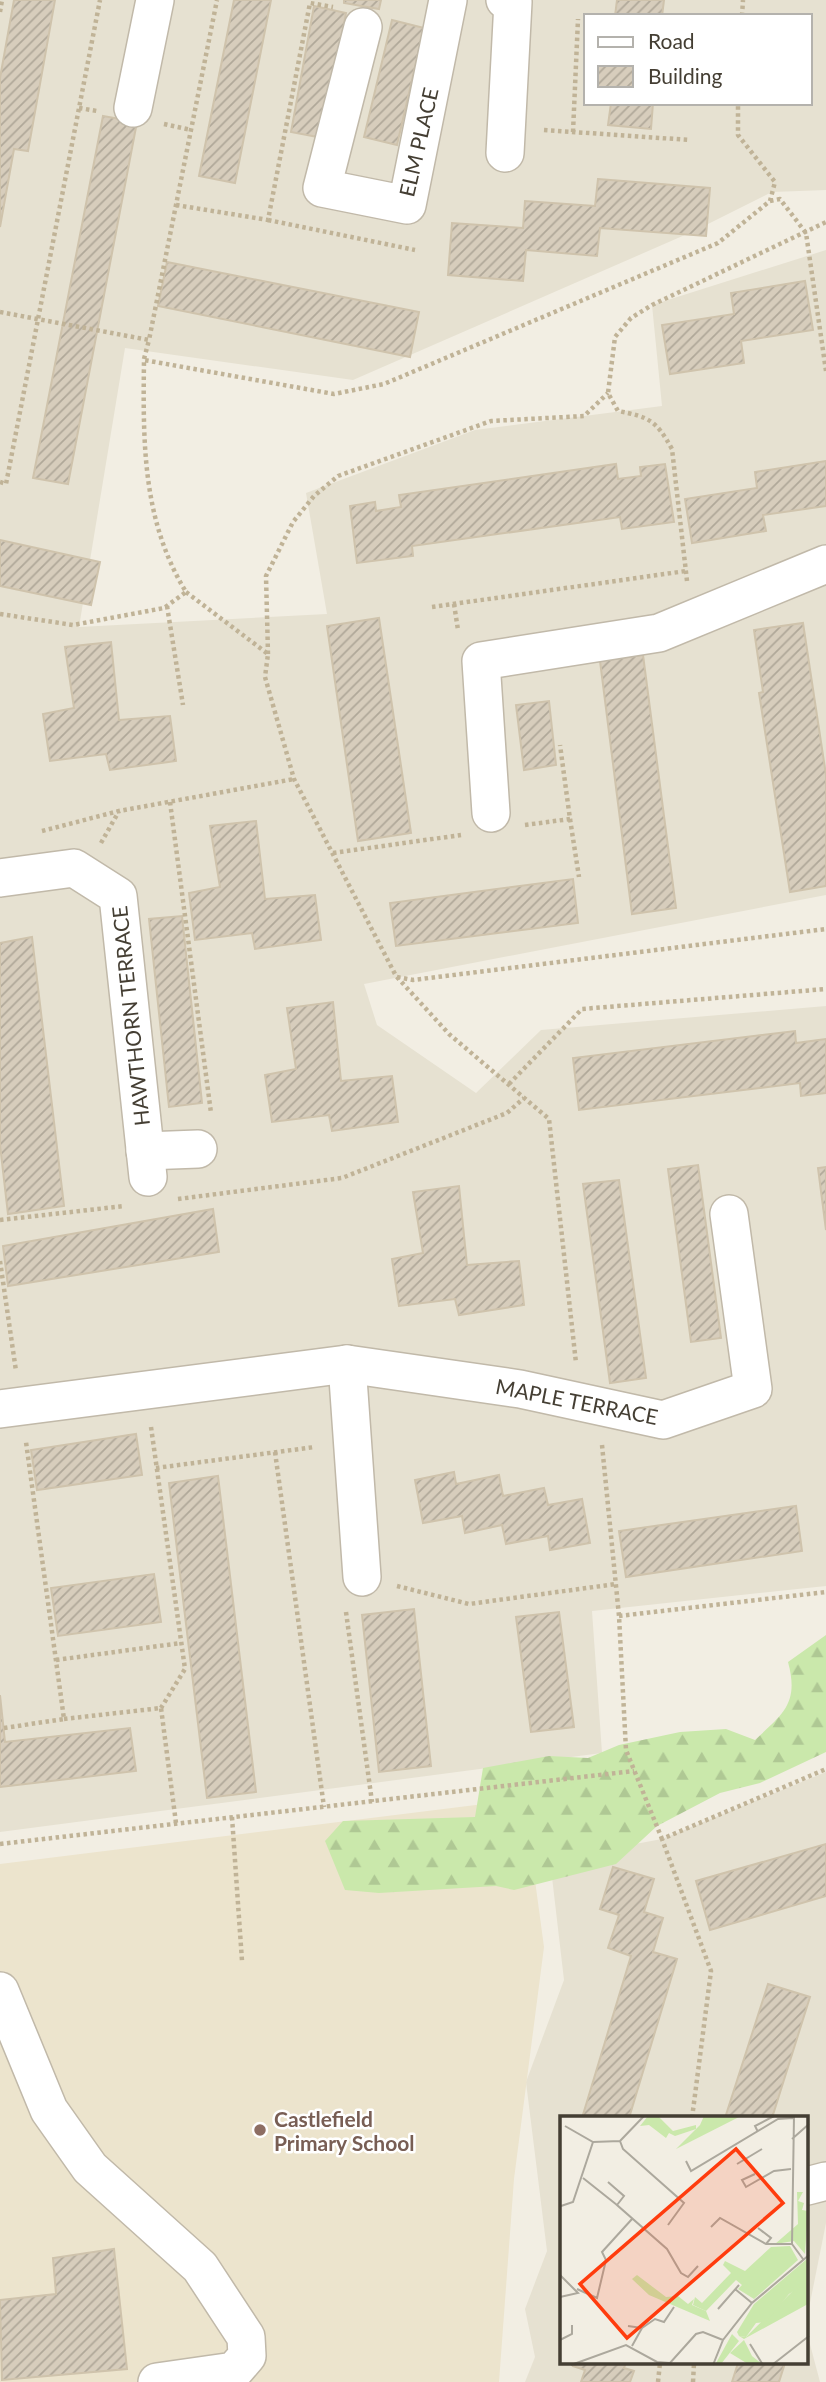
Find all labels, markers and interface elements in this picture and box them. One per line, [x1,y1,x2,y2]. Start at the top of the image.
legend [584,14,812,105]
text: Road [648,28,695,53]
text: Building [648,63,723,88]
street label: ELM PLACE [393,85,443,199]
street label: HAWTHORN TERRACE [106,905,154,1127]
street label: MAPLE TERRACE [494,1373,660,1429]
place label: Castlefield Primary School [274,2106,415,2155]
inset map [560,2116,808,2364]
marker: Castlefield Primary School [252,2122,268,2138]

